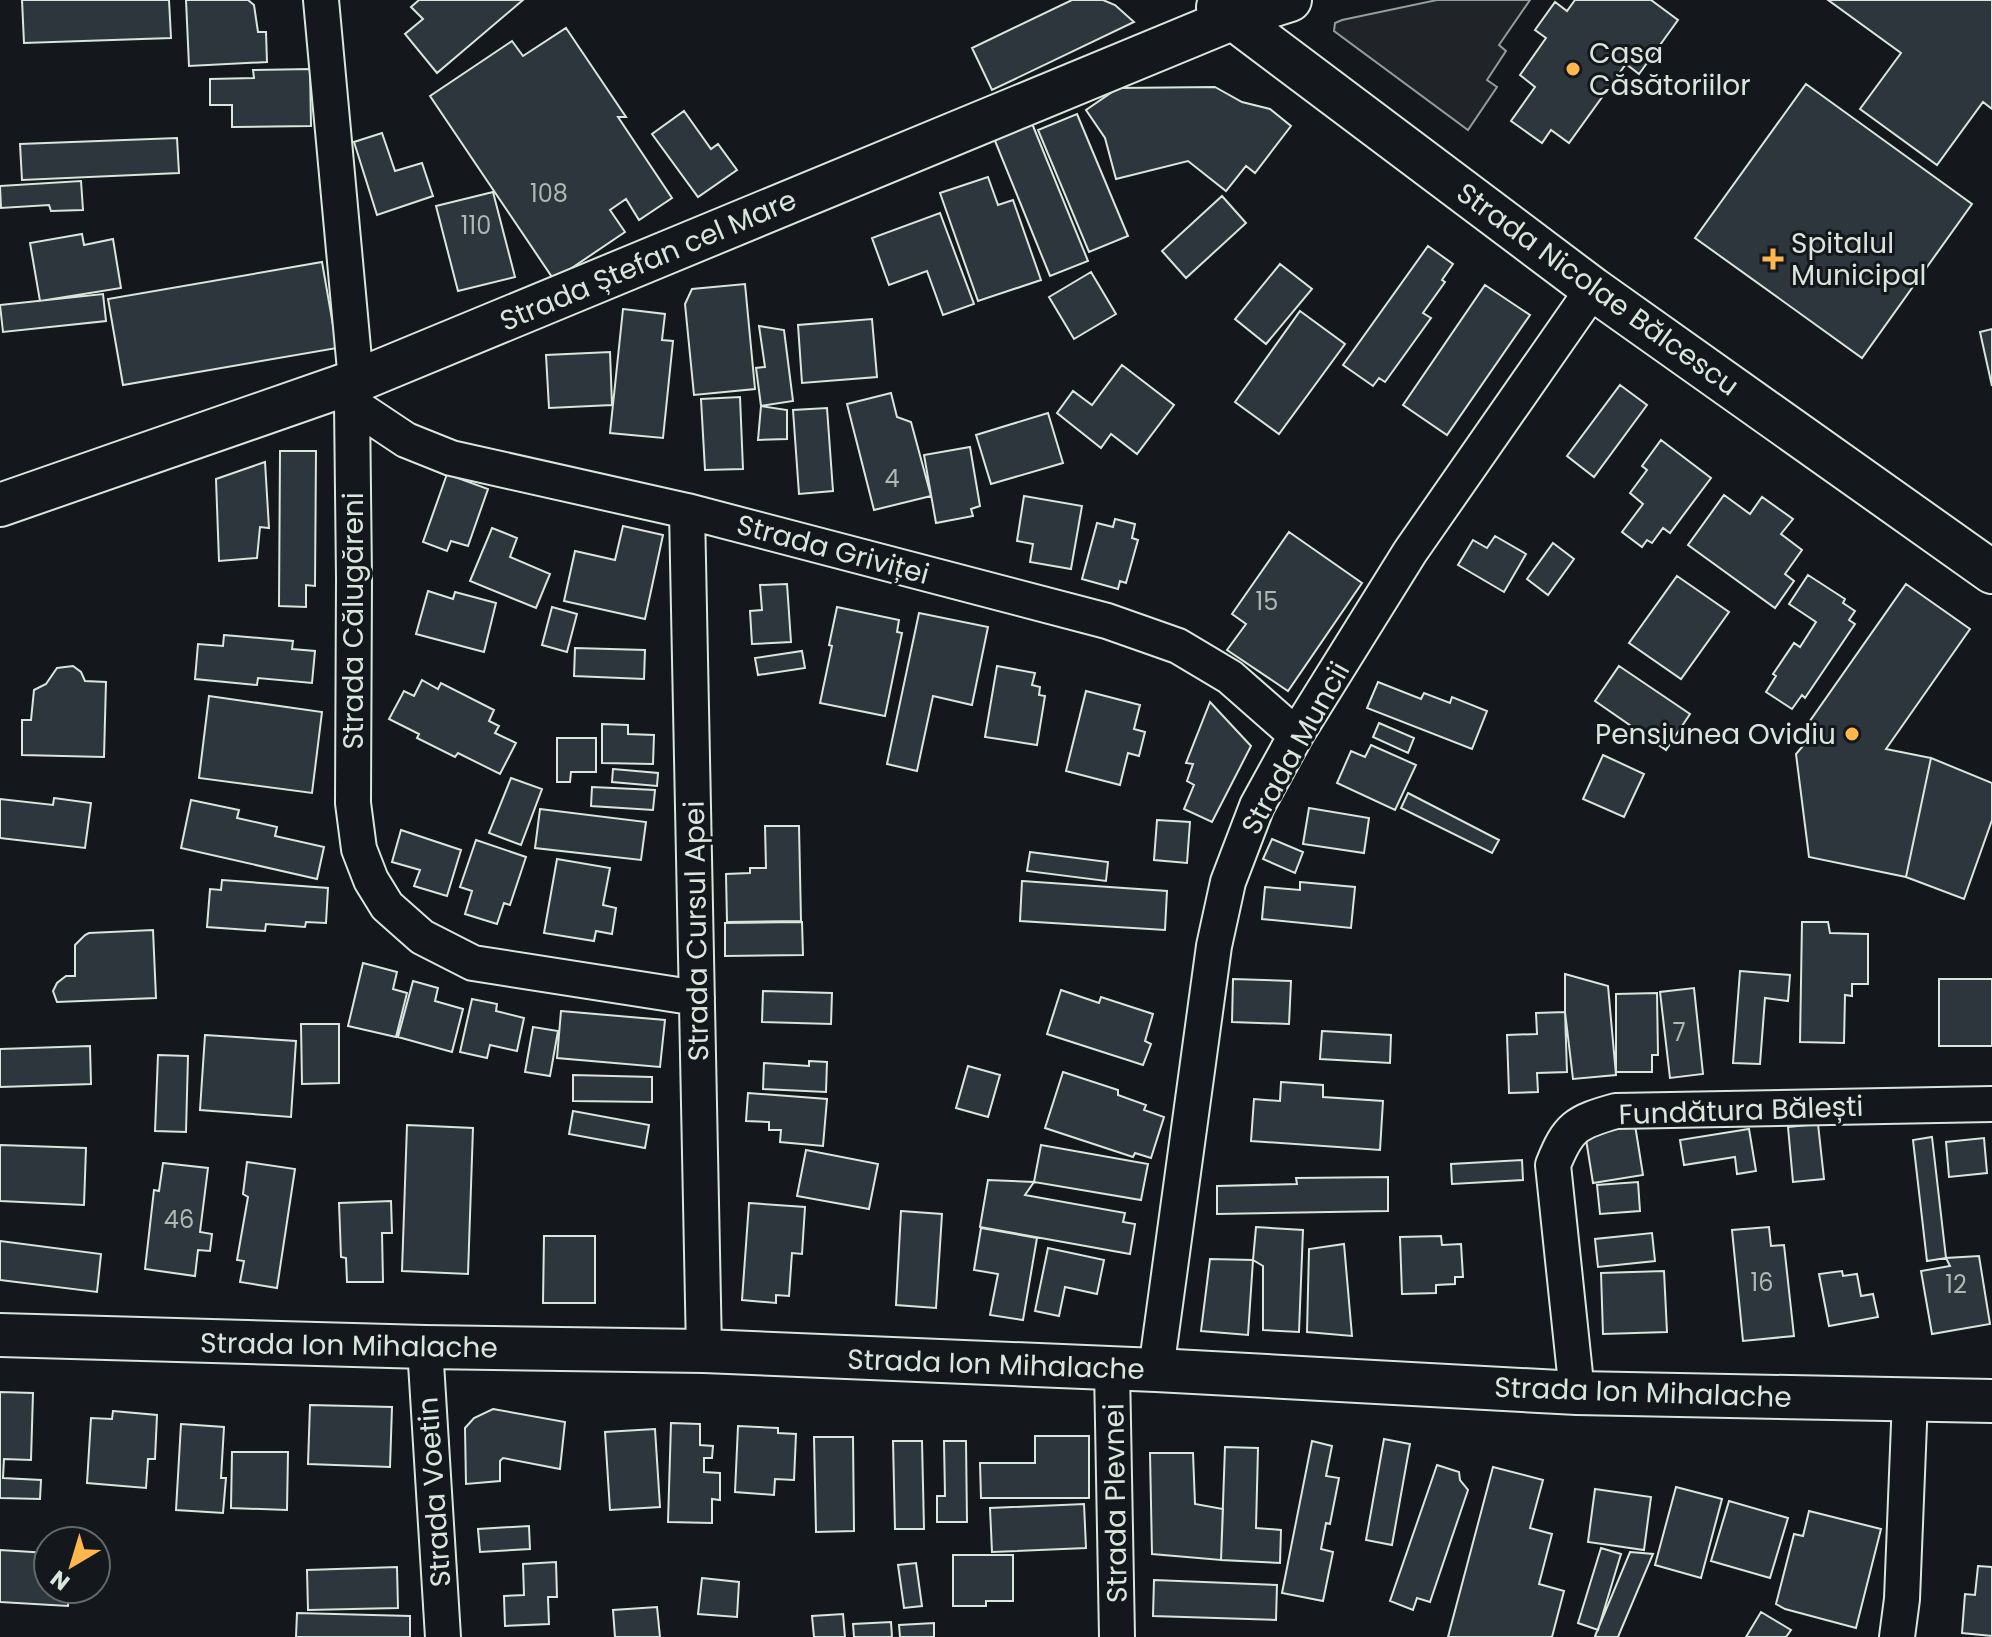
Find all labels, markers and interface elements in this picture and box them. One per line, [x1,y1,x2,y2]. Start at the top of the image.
place label: Casa Căsătoriilor [1589,34,1751,105]
marker: Casa Căsătoriilor [1564,60,1582,78]
street label: Strada Nicolae Bălcescu [1449,174,1747,405]
house number: 108 [530,177,568,210]
street label: Strada Ștefan cel Mare [494,180,802,341]
house number: 110 [461,209,491,242]
place label: Spitalul Municipal [1791,224,1926,295]
marker: Spitalul Municipal [1762,248,1784,270]
house number: 4 [884,462,900,495]
street label: Strada Călugăreni [334,492,373,750]
street label: Strada Griviței [732,505,933,594]
house number: 15 [1256,585,1278,618]
street label: Strada Muncii [1232,655,1359,842]
place label: Pensiunea Ovidiu [1595,715,1836,754]
marker: Pensiunea Ovidiu [1843,725,1861,743]
street label: Strada Cursul Apei [675,801,718,1061]
house number: 7 [1672,1016,1686,1049]
street label: Fundătura Bălești [1618,1087,1864,1134]
house number: 46 [164,1203,194,1236]
house number: 16 [1751,1266,1773,1299]
house number: 12 [1945,1268,1967,1301]
street label: Strada Ion Mihalache [200,1323,498,1368]
street label: Strada Ion Mihalache [847,1340,1145,1389]
street label: Strada Ion Mihalache [1494,1368,1792,1417]
street label: Strada Voetin [408,1396,461,1588]
street label: Strada Plevnei [1094,1403,1137,1603]
north arrow [32,1525,112,1605]
text: N [44,1563,76,1598]

